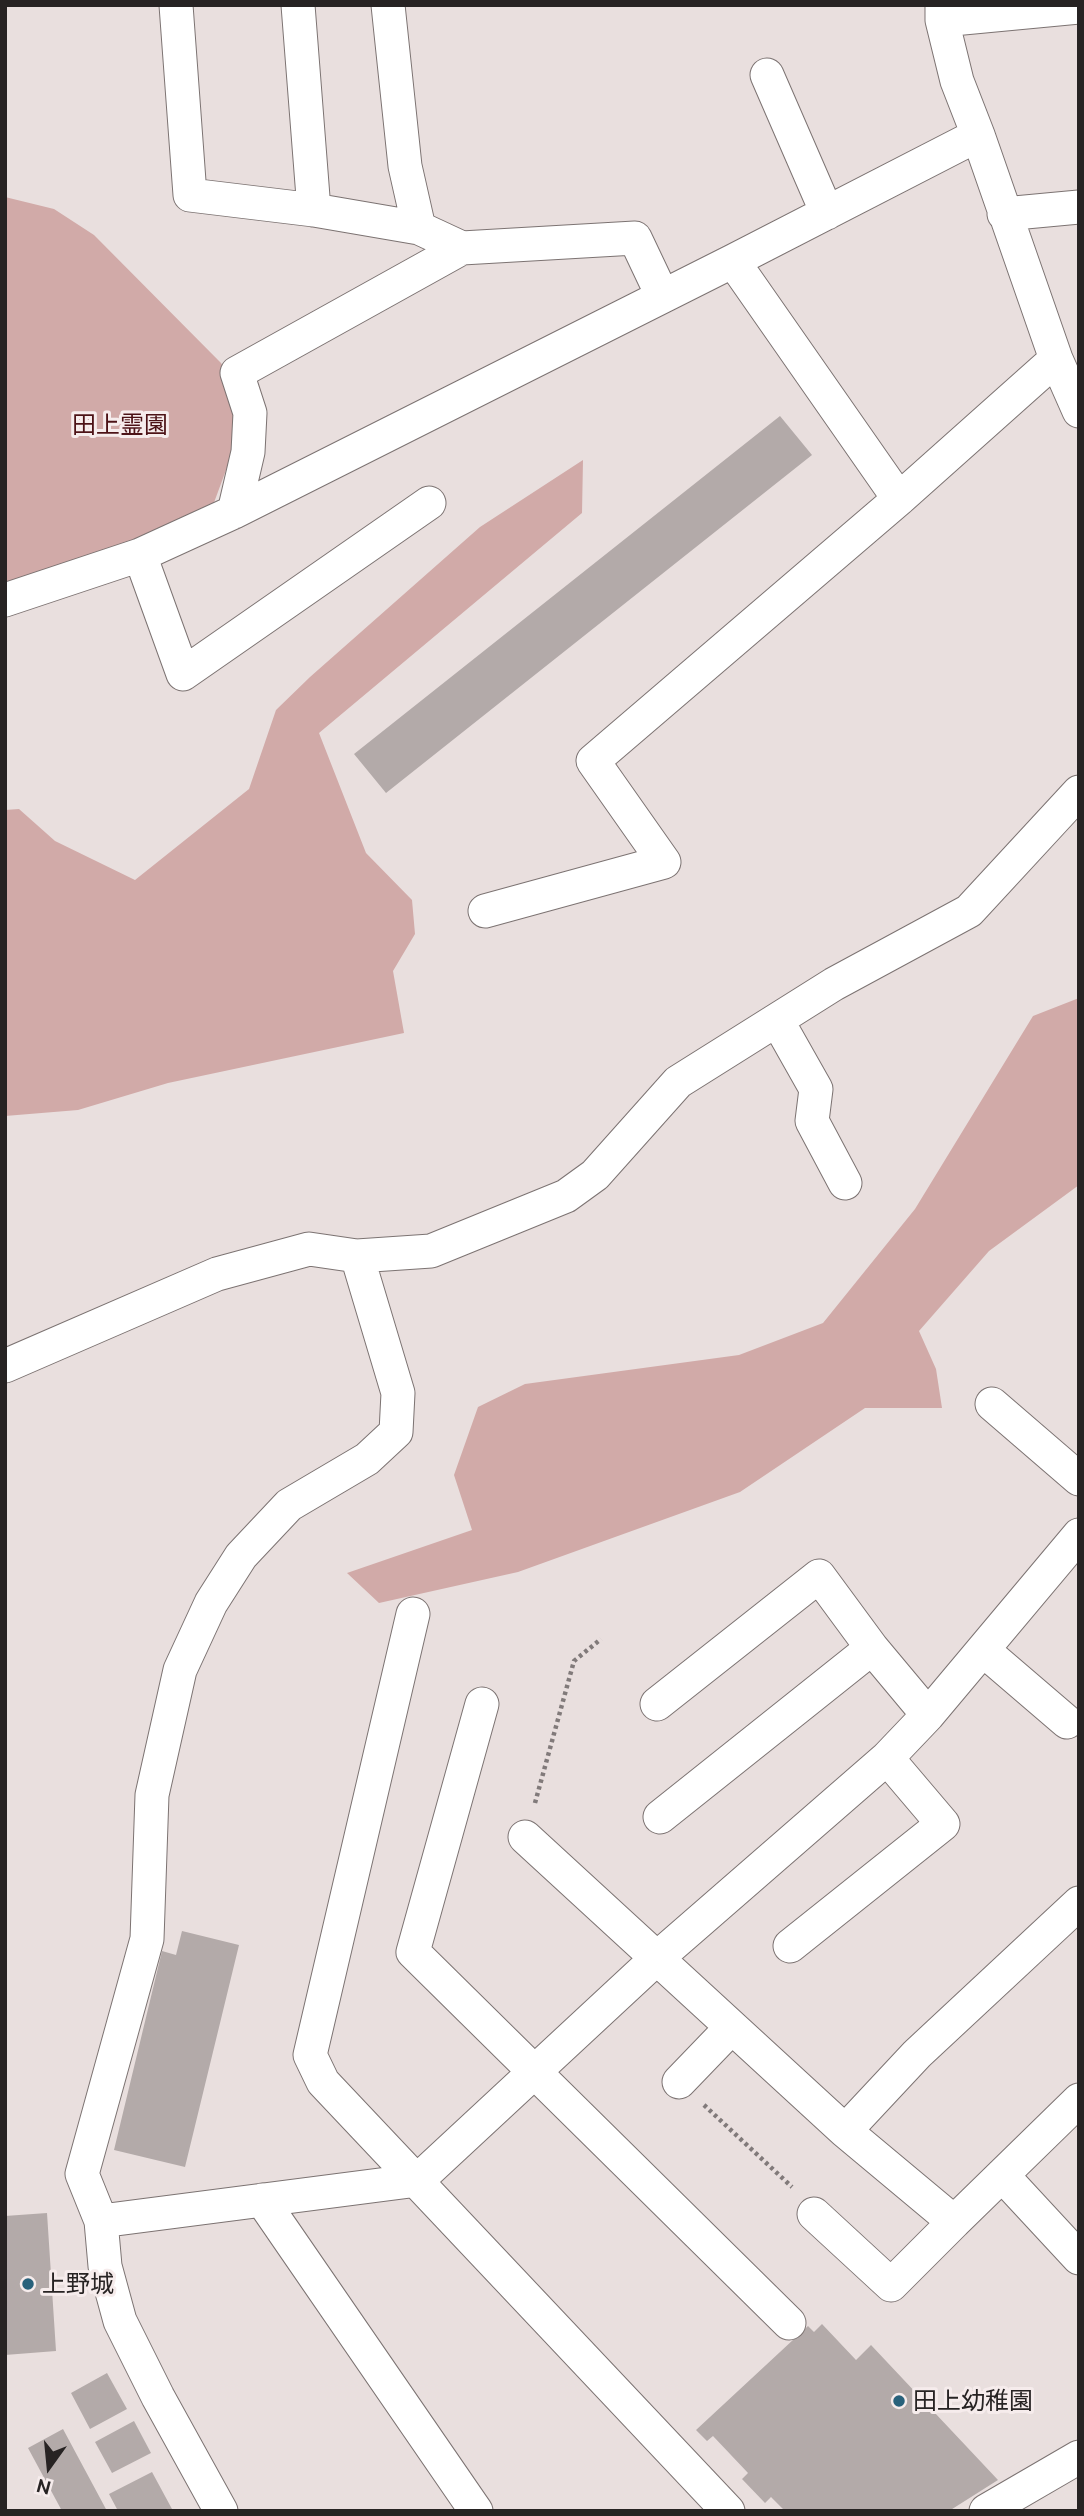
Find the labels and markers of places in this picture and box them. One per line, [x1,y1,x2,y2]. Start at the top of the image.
place label: 上野城 [42,2270,114,2298]
marker: 上野城 [20,2276,36,2292]
place label: 田上幼稚園 [913,2387,1033,2415]
marker: 田上幼稚園 [891,2393,907,2409]

